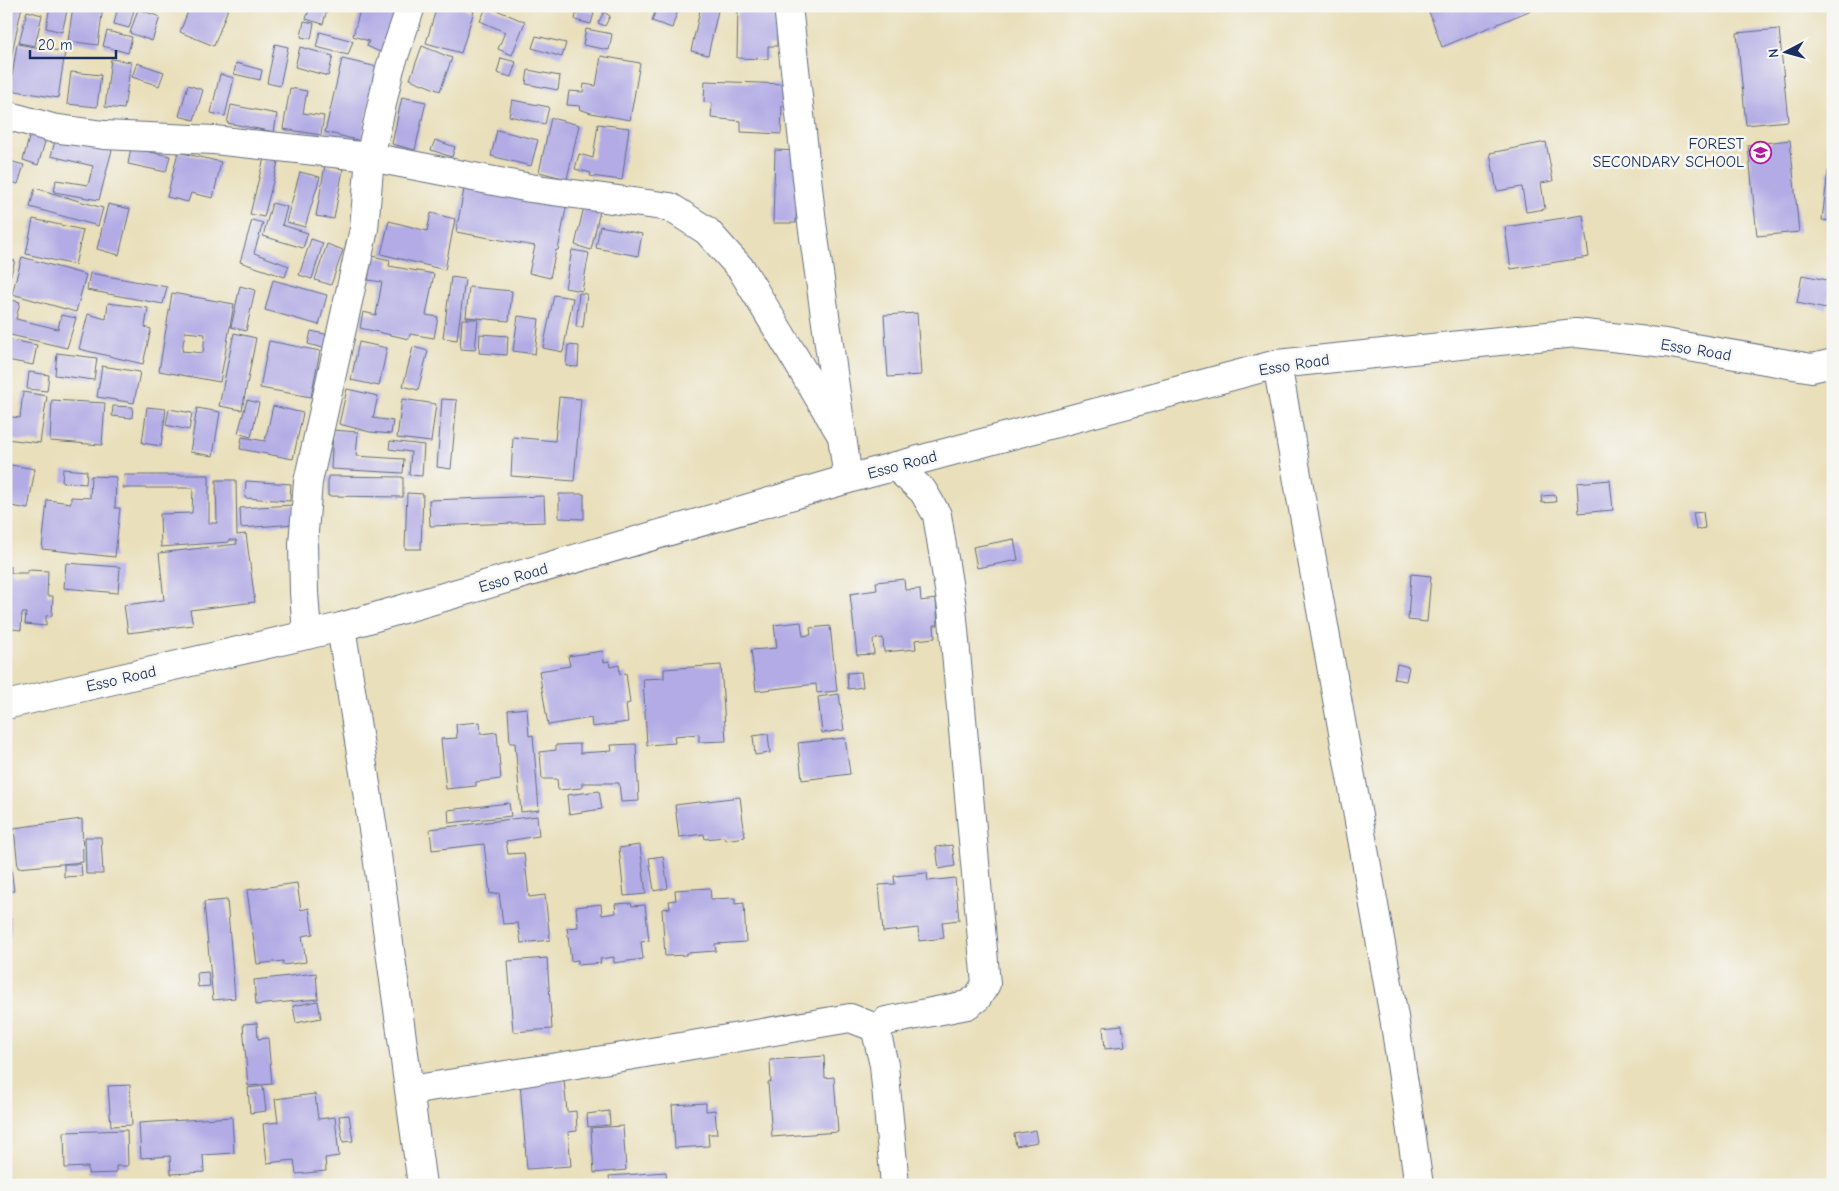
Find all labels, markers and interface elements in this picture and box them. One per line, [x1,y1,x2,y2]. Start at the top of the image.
scale bar [30,28,116,60]
north arrow [1762,28,1812,78]
text: 20 m [38,36,72,54]
text: N [1765,48,1782,59]
place label: FOREST SECONDARY SCHOOL [1593,135,1745,171]
school or university icon: FOREST SECONDARY SCHOOL [1748,140,1772,164]
street label: Esso Road [1659,336,1732,364]
street label: Esso Road [1258,351,1331,379]
street label: Esso Road [866,447,939,483]
street label: Esso Road [477,559,550,596]
street label: Esso Road [84,662,158,696]

